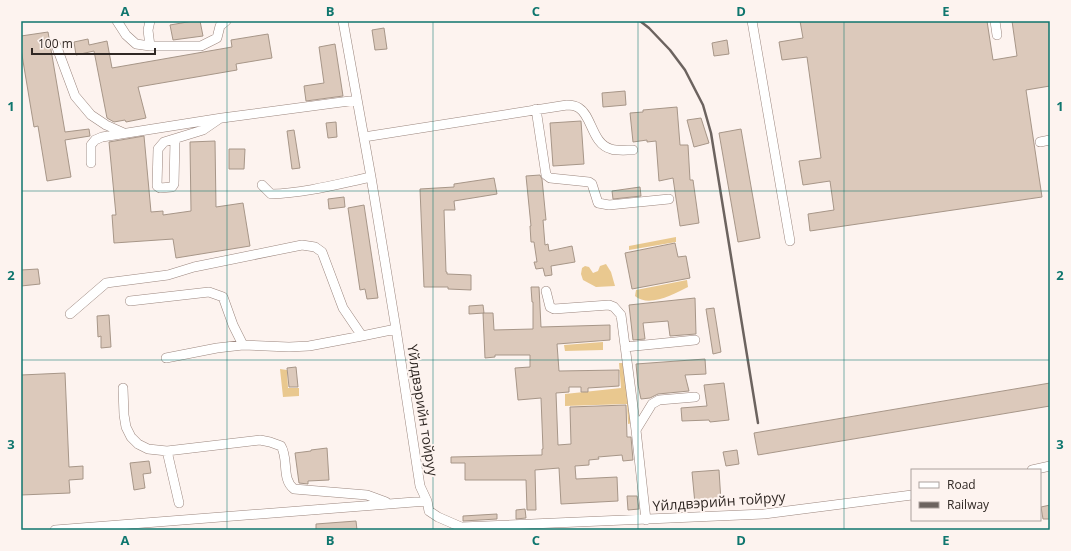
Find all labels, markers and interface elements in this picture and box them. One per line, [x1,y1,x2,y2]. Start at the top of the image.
text: A [121,2,130,20]
text: B [326,2,335,20]
text: C [532,2,540,20]
text: D [736,2,746,20]
text: E [942,2,950,20]
scale bar [32,30,155,56]
text: 100 m [38,35,73,52]
text: 1 [7,97,15,115]
text: 1 [1056,97,1064,115]
text: 2 [7,266,15,284]
text: 2 [1056,266,1064,284]
street label: Үйлдвэрийн тойруу [403,343,443,478]
text: 3 [7,435,15,453]
text: 3 [1056,435,1064,453]
legend [911,469,1041,521]
text: Road [947,476,976,493]
street label: Үйлдвэрийн тойруу [652,487,787,515]
text: Railway [947,496,990,513]
text: A [121,531,130,549]
text: B [326,531,335,549]
text: C [532,531,540,549]
text: D [736,531,746,549]
text: E [942,531,950,549]

